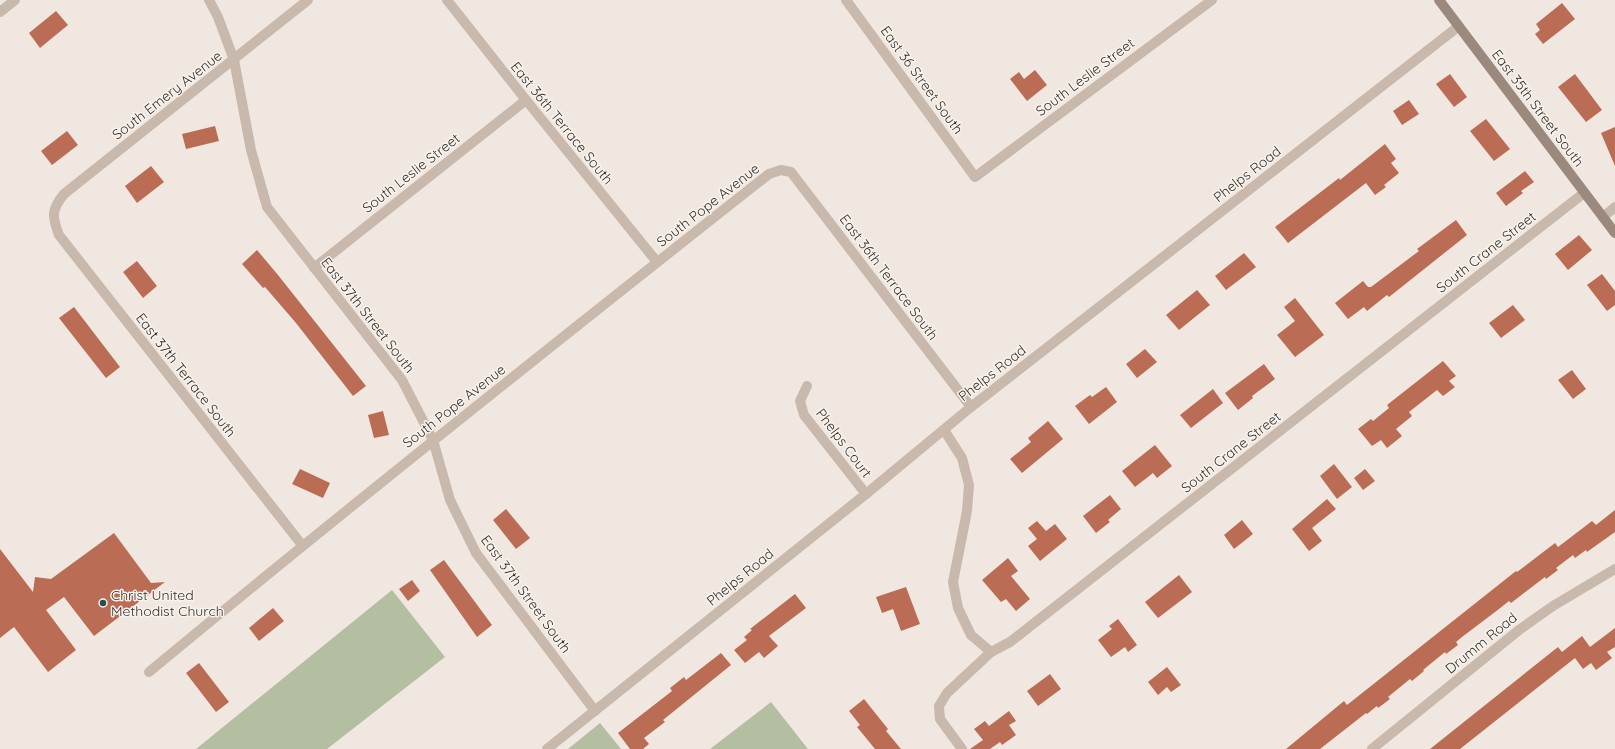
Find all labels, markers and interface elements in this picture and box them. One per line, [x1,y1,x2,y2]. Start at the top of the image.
street label: East 36 Street South [877,22,967,138]
street label: South Leslie Street [1032,34,1138,120]
street label: South Emery Avenue [108,46,226,143]
street label: East 35th Street South [1488,46,1588,170]
street label: East 36th Terrace South [507,58,617,188]
street label: South Leslie Street [359,129,464,217]
street label: Phelps Road [1210,142,1284,206]
street label: South Pope Avenue [653,159,763,251]
street label: South Crane Street [1432,207,1540,297]
street label: East 36th Terrace South [836,211,942,343]
street label: East 37th Street South [317,254,419,376]
street label: East 37th Terrace South [132,309,240,441]
street label: Phelps Road [955,341,1029,405]
street label: South Pope Avenue [399,360,509,452]
street label: Phelps Court [812,405,876,481]
street label: South Crane Street [1177,407,1285,497]
street label: East 37th Street South [477,531,575,657]
street label: Phelps Road [703,545,777,609]
place label: Christ United Methodist Church [111,586,224,620]
marker: Christ United Methodist Church [98,598,108,608]
street label: Drumm Road [1441,608,1521,678]

